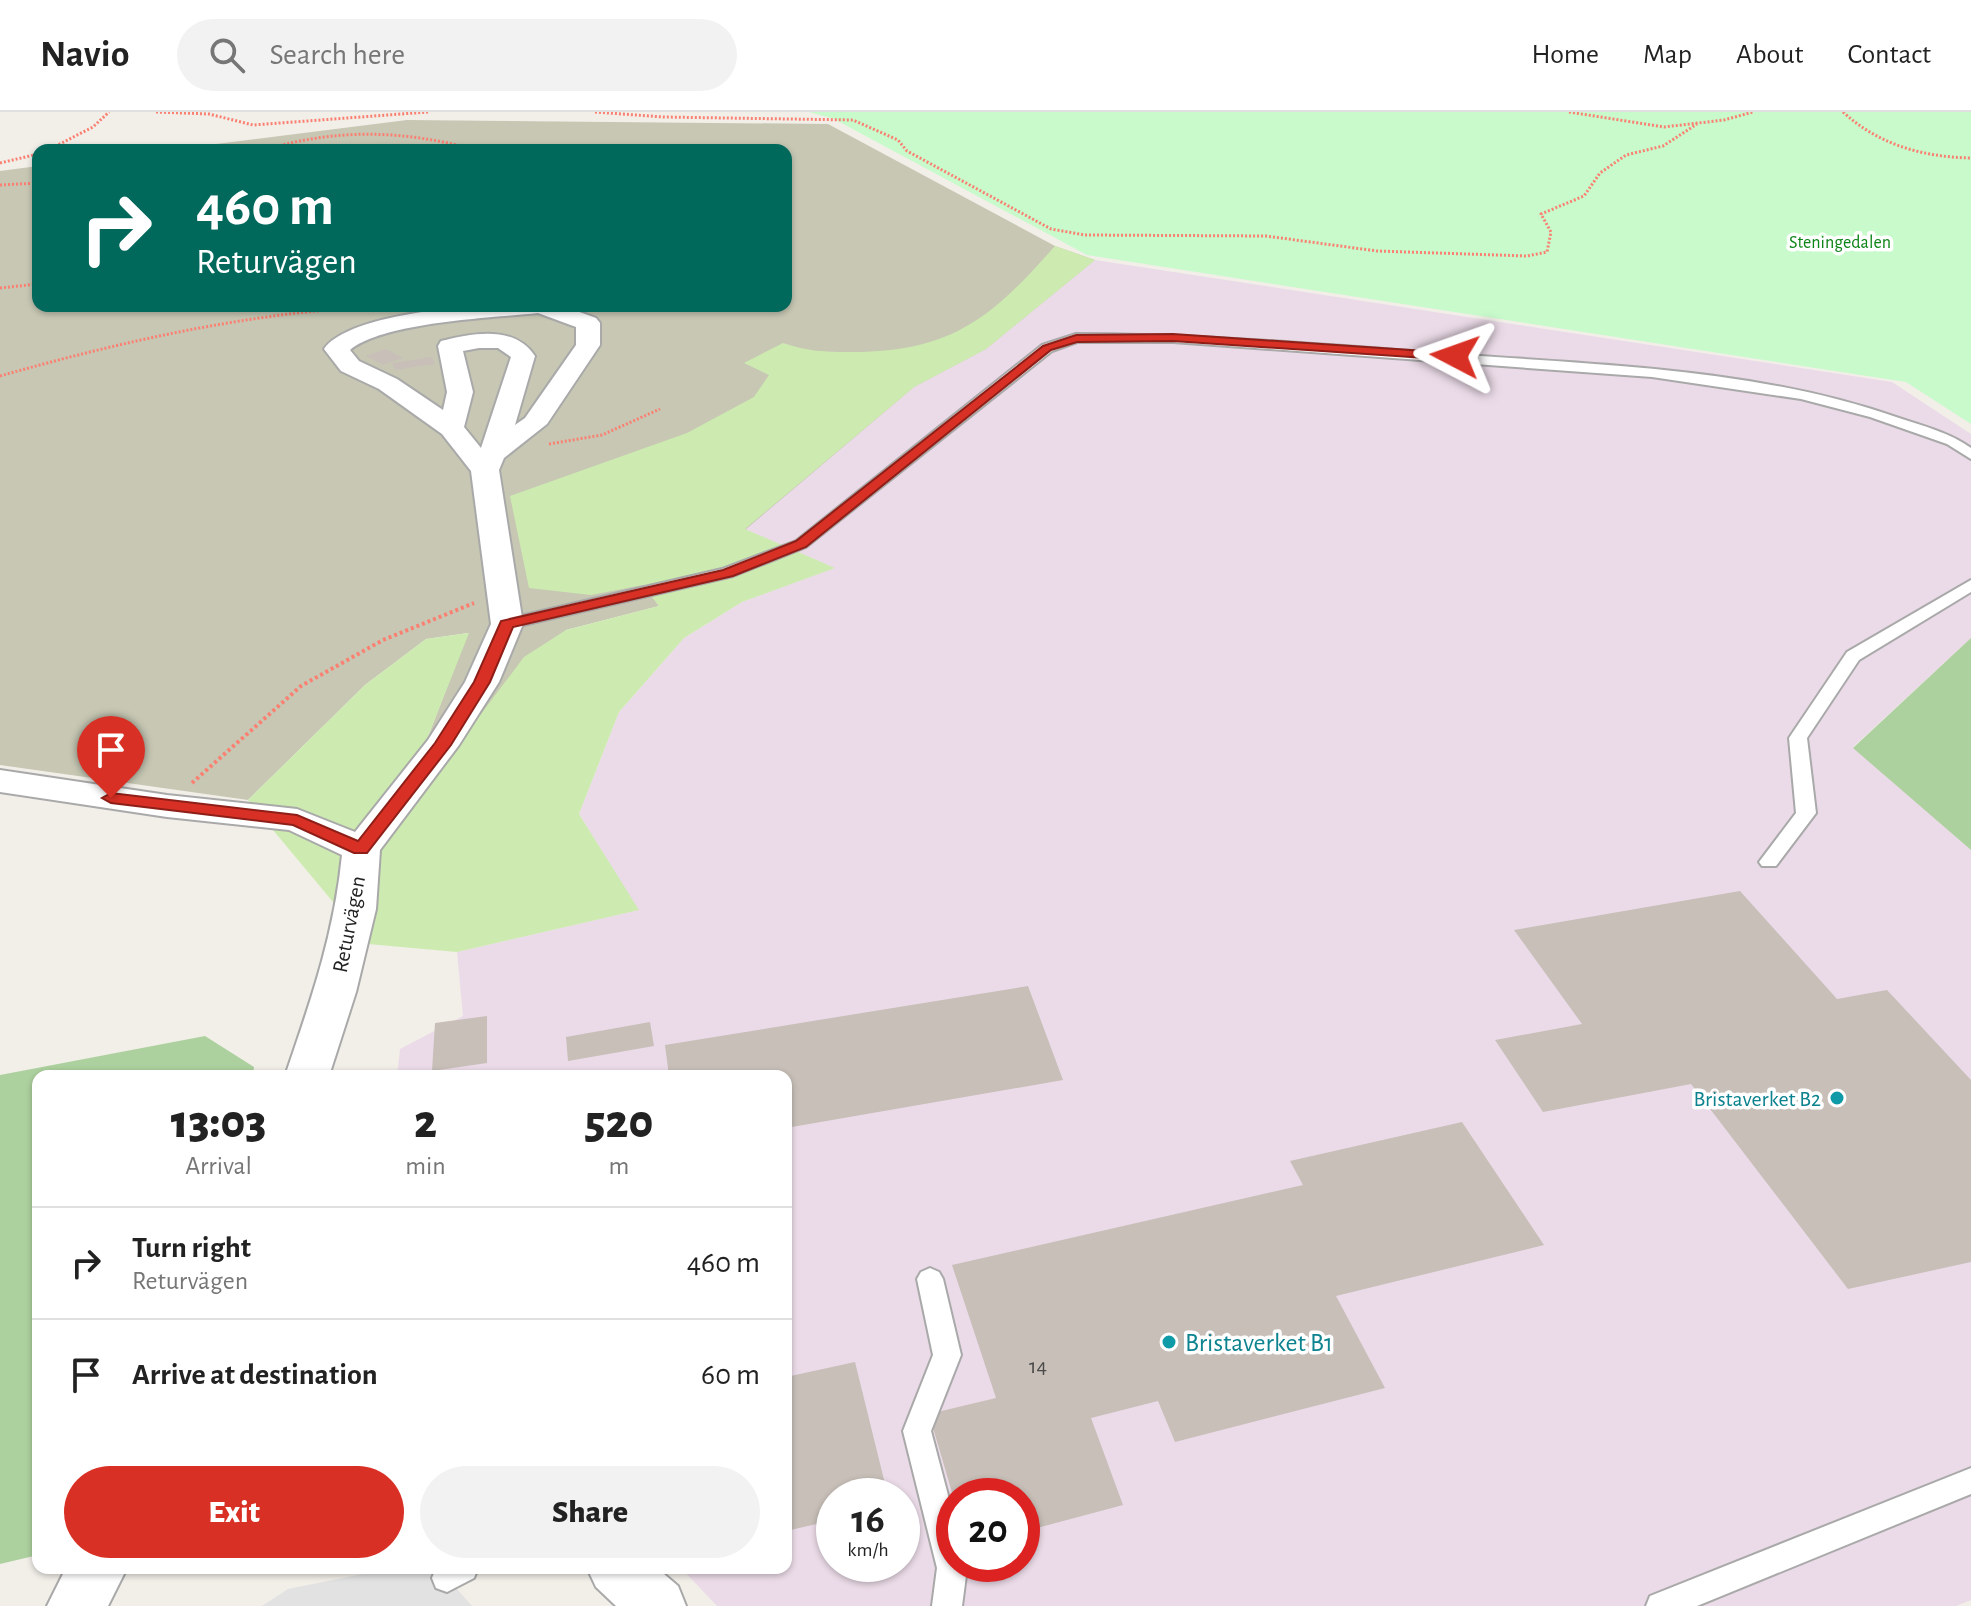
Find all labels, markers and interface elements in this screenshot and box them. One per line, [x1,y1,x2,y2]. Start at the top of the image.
search box [177,19,737,91]
icon: search [205,33,249,77]
text: Navio [40,36,129,74]
text: Search here [269,40,405,70]
text: Home [1532,41,1599,69]
text: Map [1643,41,1692,69]
text: About [1736,41,1804,69]
text: Contact [1848,41,1931,69]
icon: right [64,176,168,280]
text: 460 m [196,179,334,235]
park label: Steningedalen [1789,234,1891,252]
text: Returvägen [196,244,357,280]
position arrow [1413,314,1497,398]
pin [77,716,145,798]
icon: arrive [89,728,133,772]
street label: Returvägen [329,874,369,975]
place label: Bristaverket B2 [1693,1088,1821,1110]
marker: Bristaverket B2 [1828,1089,1846,1107]
text: 13:03 [171,1099,266,1147]
text: 2 [414,1099,437,1147]
text: 520 [584,1099,653,1147]
text: Arrival [185,1153,252,1179]
text: min [405,1153,446,1179]
text: m [608,1153,629,1179]
text: Turn right [132,1233,251,1263]
icon: right [64,1241,108,1285]
text: 460 m [687,1248,760,1278]
text: Returvägen [132,1268,248,1294]
place label: Bristaverket B1 [1185,1330,1333,1356]
marker: Bristaverket B1 [1160,1333,1178,1351]
icon: arrive [64,1353,108,1397]
house number: 14 [1029,1355,1047,1377]
text: Arrive at destination [132,1360,378,1390]
text: 60 m [701,1360,760,1390]
button: Exit [64,1466,404,1558]
button: Share [420,1466,760,1558]
speed limit sign: 20 [936,1478,1040,1582]
text: 16 [851,1500,885,1540]
text: km/h [847,1540,889,1560]

